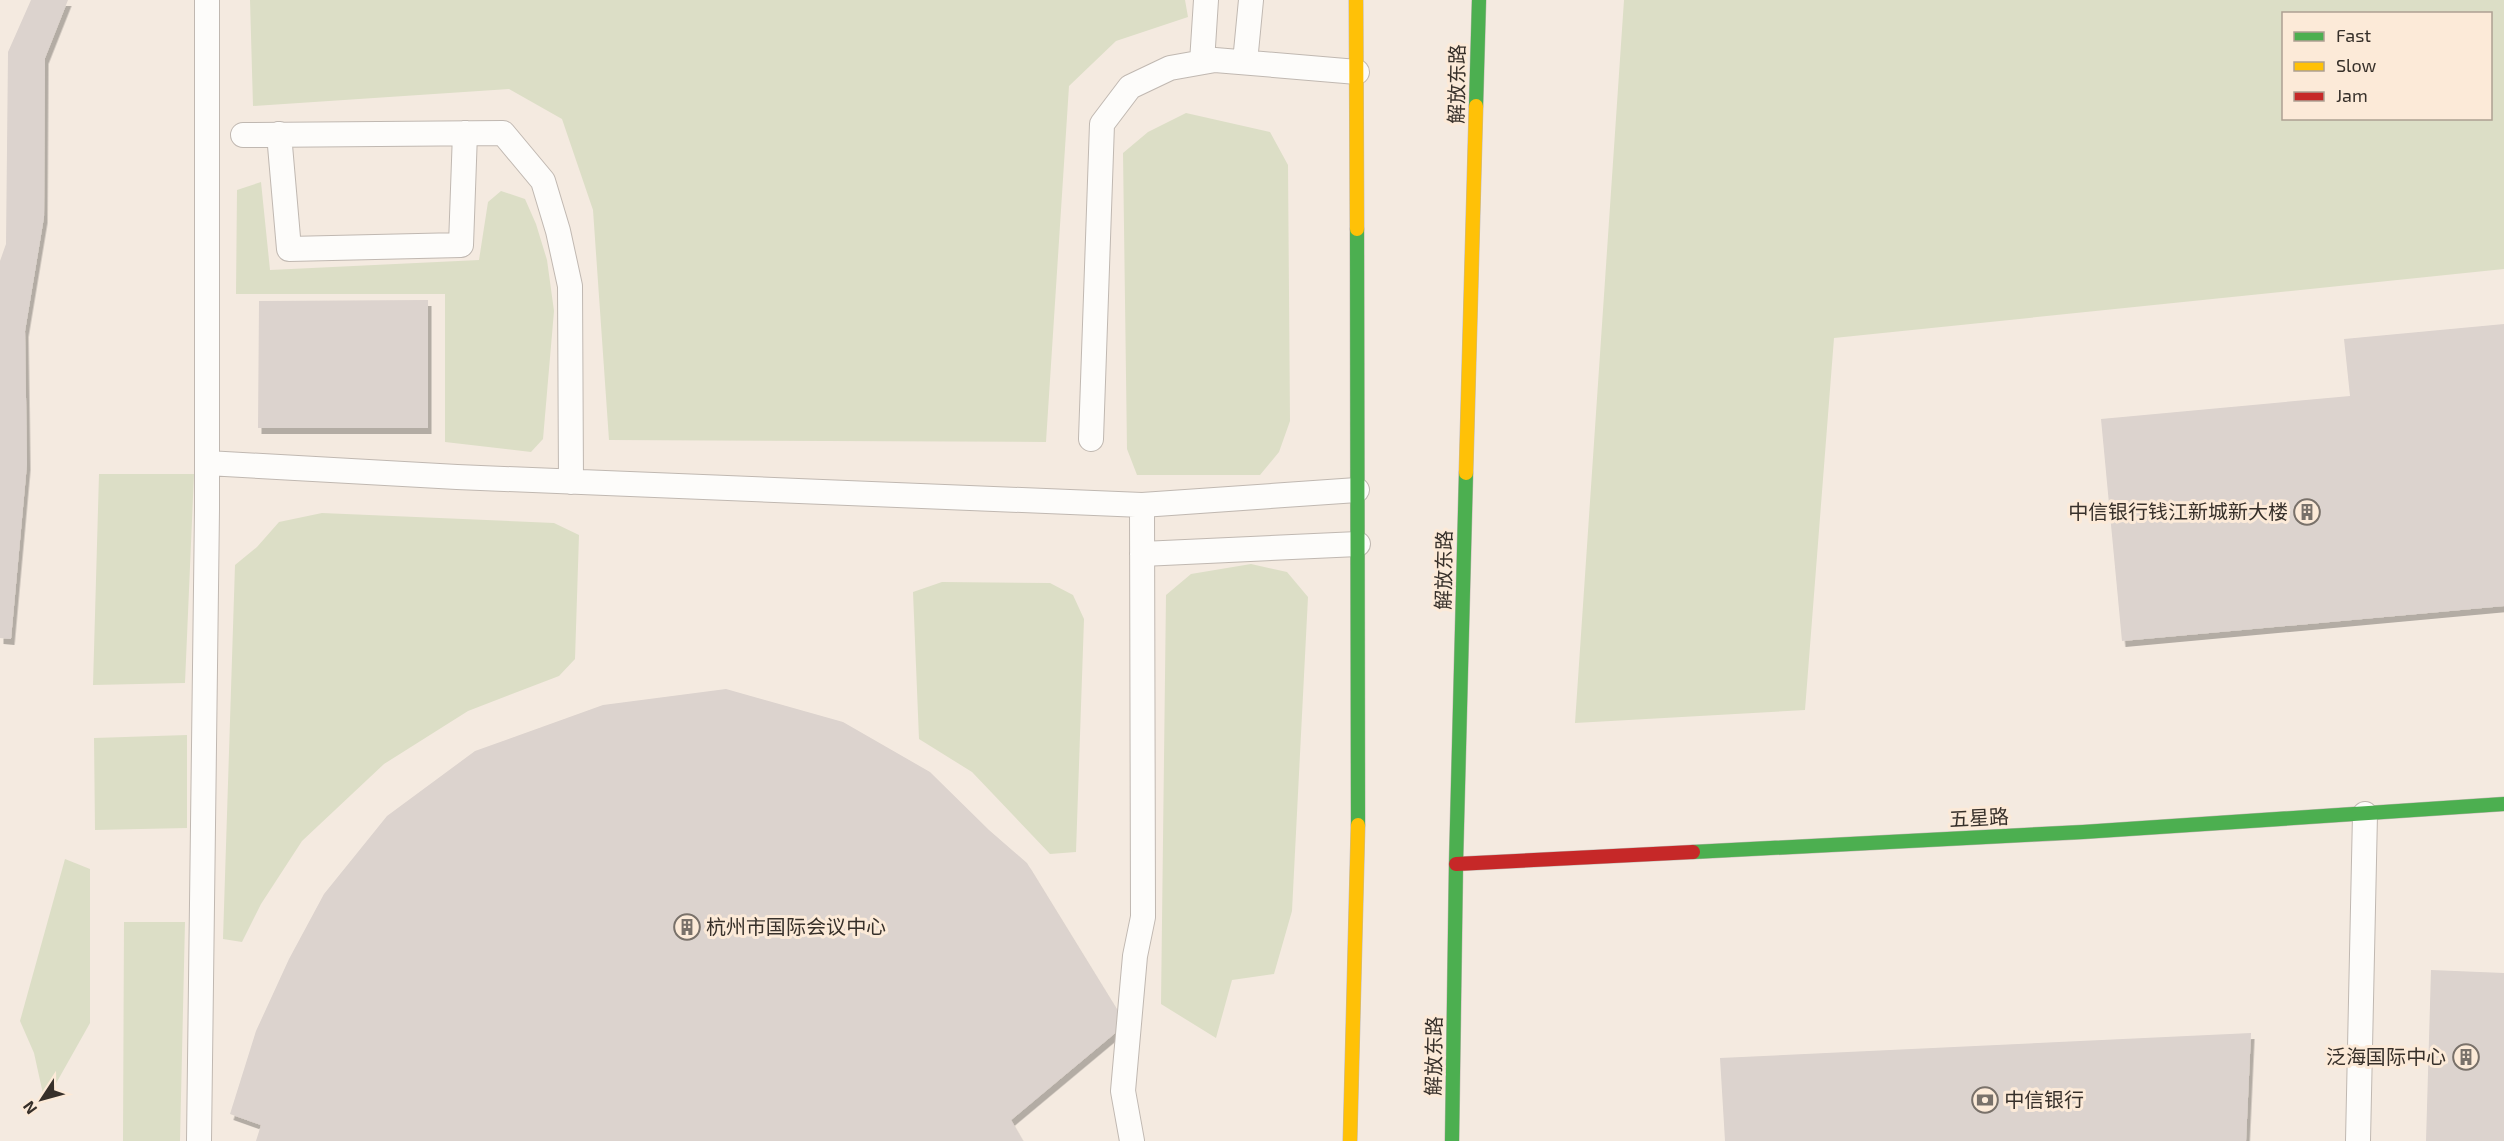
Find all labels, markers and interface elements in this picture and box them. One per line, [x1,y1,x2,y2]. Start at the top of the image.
legend [2282,12,2492,120]
text: Fast [2336,24,2371,46]
street label: 解放东路 [1443,44,1469,124]
text: Slow [2336,54,2377,76]
text: Jam [2336,84,2368,106]
building icon: 中信银行钱江新城新大楼 [2292,497,2322,527]
place label: 中信银行钱江新城新大楼 [2068,499,2288,523]
street label: 解放东路 [1430,530,1456,610]
street label: 五星路 [1948,803,2010,831]
building icon: 杭州市国际会议中心 [672,912,702,942]
place label: 杭州市国际会议中心 [706,914,886,938]
street label: 解放东路 [1420,1016,1446,1096]
building icon: 泛海国际中心 [2451,1042,2481,1072]
place label: 泛海国际中心 [2326,1044,2446,1068]
north arrow [12,1069,72,1129]
bank icon: 中信银行 [1970,1085,2000,1115]
place label: 中信银行 [2004,1087,2084,1111]
text: N [18,1098,41,1118]

